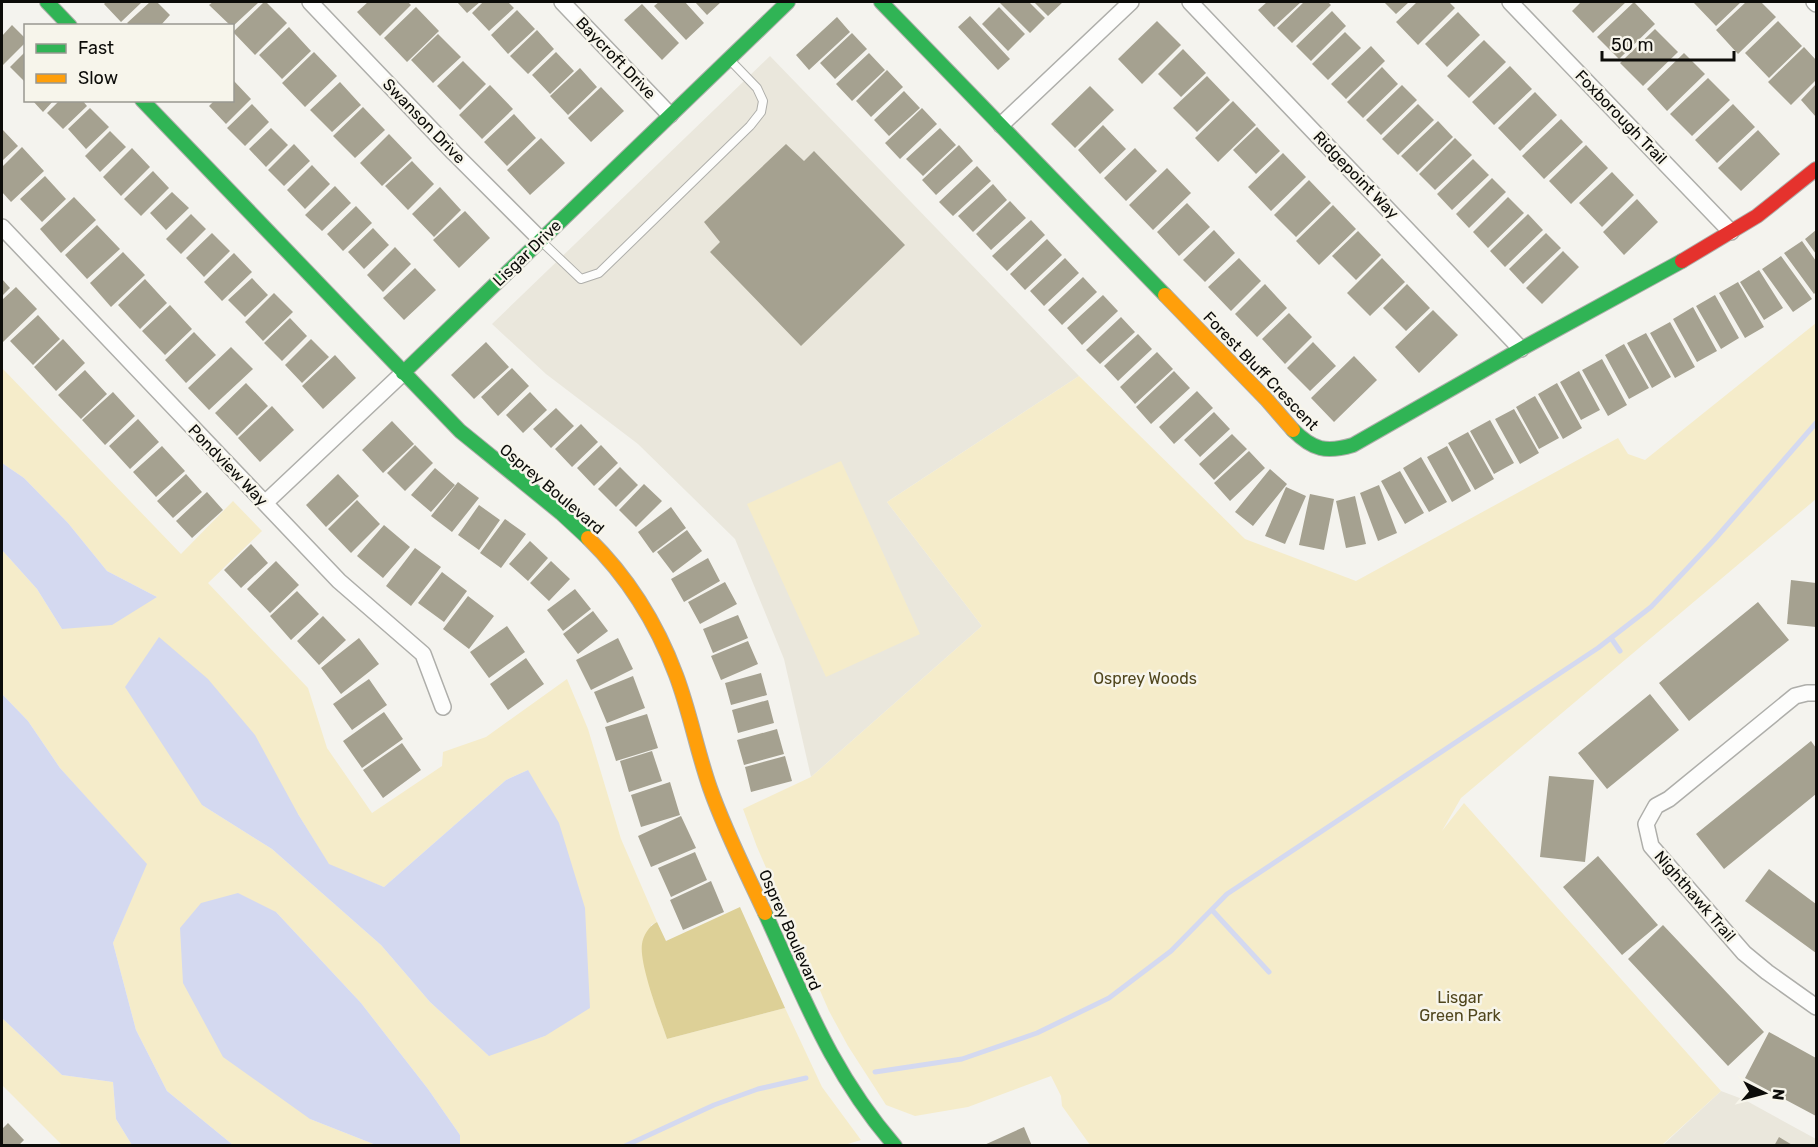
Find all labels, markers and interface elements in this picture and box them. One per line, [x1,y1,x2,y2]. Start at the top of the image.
street label: Baycroft Drive [572,13,660,103]
legend [24,24,234,102]
scale bar [1602,24,1734,62]
text: 50 m [1611,34,1654,56]
text: Fast [78,37,114,59]
street label: Foxborough Trail [1571,66,1671,168]
text: Slow [78,67,118,89]
street label: Swanson Drive [379,75,469,167]
street label: Ridgepoint Way [1309,127,1403,223]
street label: Lisgar Drive [489,216,565,290]
street label: Forest Bluff Crescent [1199,308,1323,434]
street label: Pondview Way [184,420,272,510]
street label: Osprey Boulevard [496,440,608,538]
park label: Osprey Woods [1093,669,1197,688]
street label: Nighthawk Trail [1650,847,1740,945]
street label: Osprey Boulevard [755,867,825,993]
park label: Lisgar Green Park [1419,988,1502,1025]
north arrow [1734,1063,1794,1123]
text: N [1768,1088,1788,1101]

